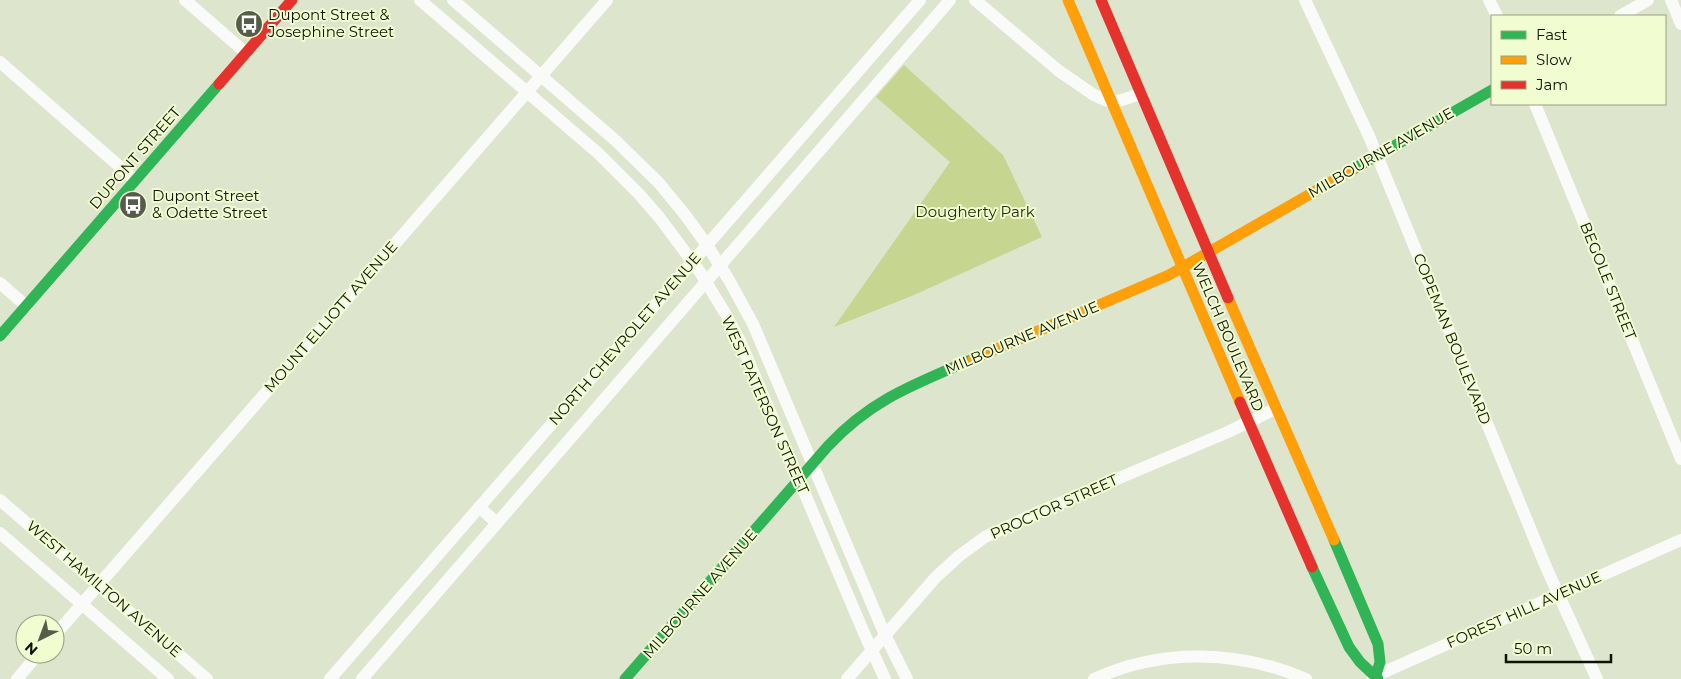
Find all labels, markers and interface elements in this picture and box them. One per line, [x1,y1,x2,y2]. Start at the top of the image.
place label: Dupont Street & Josephine Street [267,5,394,41]
bus stop icon: Dupont Street & Josephine Street [234,9,264,39]
legend [1491,15,1666,105]
text: Fast [1536,25,1567,44]
text: Slow [1536,50,1572,69]
text: Jam [1535,75,1568,94]
street label: DUPONT STREET [85,102,185,213]
street label: MILBOURNE AVENUE [1305,103,1457,202]
place label: Dupont Street & Odette Street [152,186,268,222]
bus stop icon: Dupont Street & Odette Street [118,190,148,220]
park label: Dougherty Park [915,202,1035,221]
street label: BEGOLE STREET [1576,219,1641,343]
street label: MOUNT ELLIOTT AVENUE [260,237,401,396]
street label: NORTH CHEVROLET AVENUE [544,248,705,429]
street label: COPEMAN BOULEVARD [1409,250,1496,427]
street label: WELCH BOULEVARD [1188,259,1269,414]
street label: MILBOURNE AVENUE [942,297,1101,379]
street label: WEST PATERSON STREET [718,313,814,497]
street label: PROCTOR STREET [987,470,1121,543]
street label: WEST HAMILTON AVENUE [23,517,185,661]
street label: MILBOURNE AVENUE [638,525,761,662]
street label: FOREST HILL AVENUE [1443,567,1604,652]
north arrow [15,614,65,664]
scale bar [1506,632,1611,664]
text: 50 m [1514,639,1552,658]

